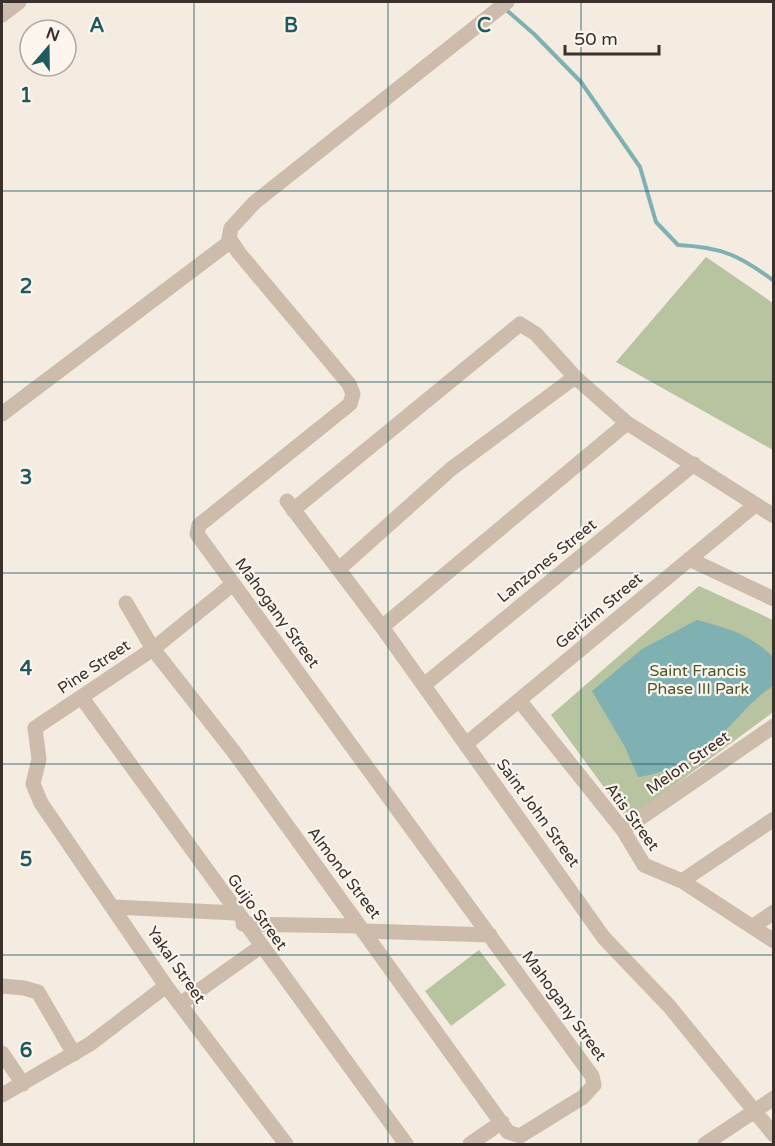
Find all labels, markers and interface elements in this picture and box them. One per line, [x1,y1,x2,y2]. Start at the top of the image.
text: A [90,14,105,38]
text: B [284,14,298,38]
text: C [477,14,491,38]
north arrow [18,18,78,78]
scale bar [565,18,660,56]
text: N [43,23,62,46]
text: 50 m [574,28,618,50]
text: 1 [20,84,32,108]
text: 2 [20,275,32,299]
text: 3 [20,466,32,490]
street label: Lanzones Street [493,515,601,607]
street label: Mahogany Street [230,554,324,672]
street label: Gerizim Street [551,569,647,653]
street label: Pine Street [54,635,134,699]
text: 4 [20,657,33,681]
park label: Saint Francis Phase III Park [647,661,749,699]
street label: Melon Street [642,727,734,799]
street label: Saint John Street [492,755,584,871]
street label: Atis Street [601,779,663,855]
street label: Almond Street [303,823,385,923]
text: 5 [20,848,32,872]
street label: Guijo Street [223,870,291,954]
street label: Yakal Street [142,923,210,1007]
street label: Mahogany Street [517,947,611,1065]
text: 6 [20,1039,32,1063]

